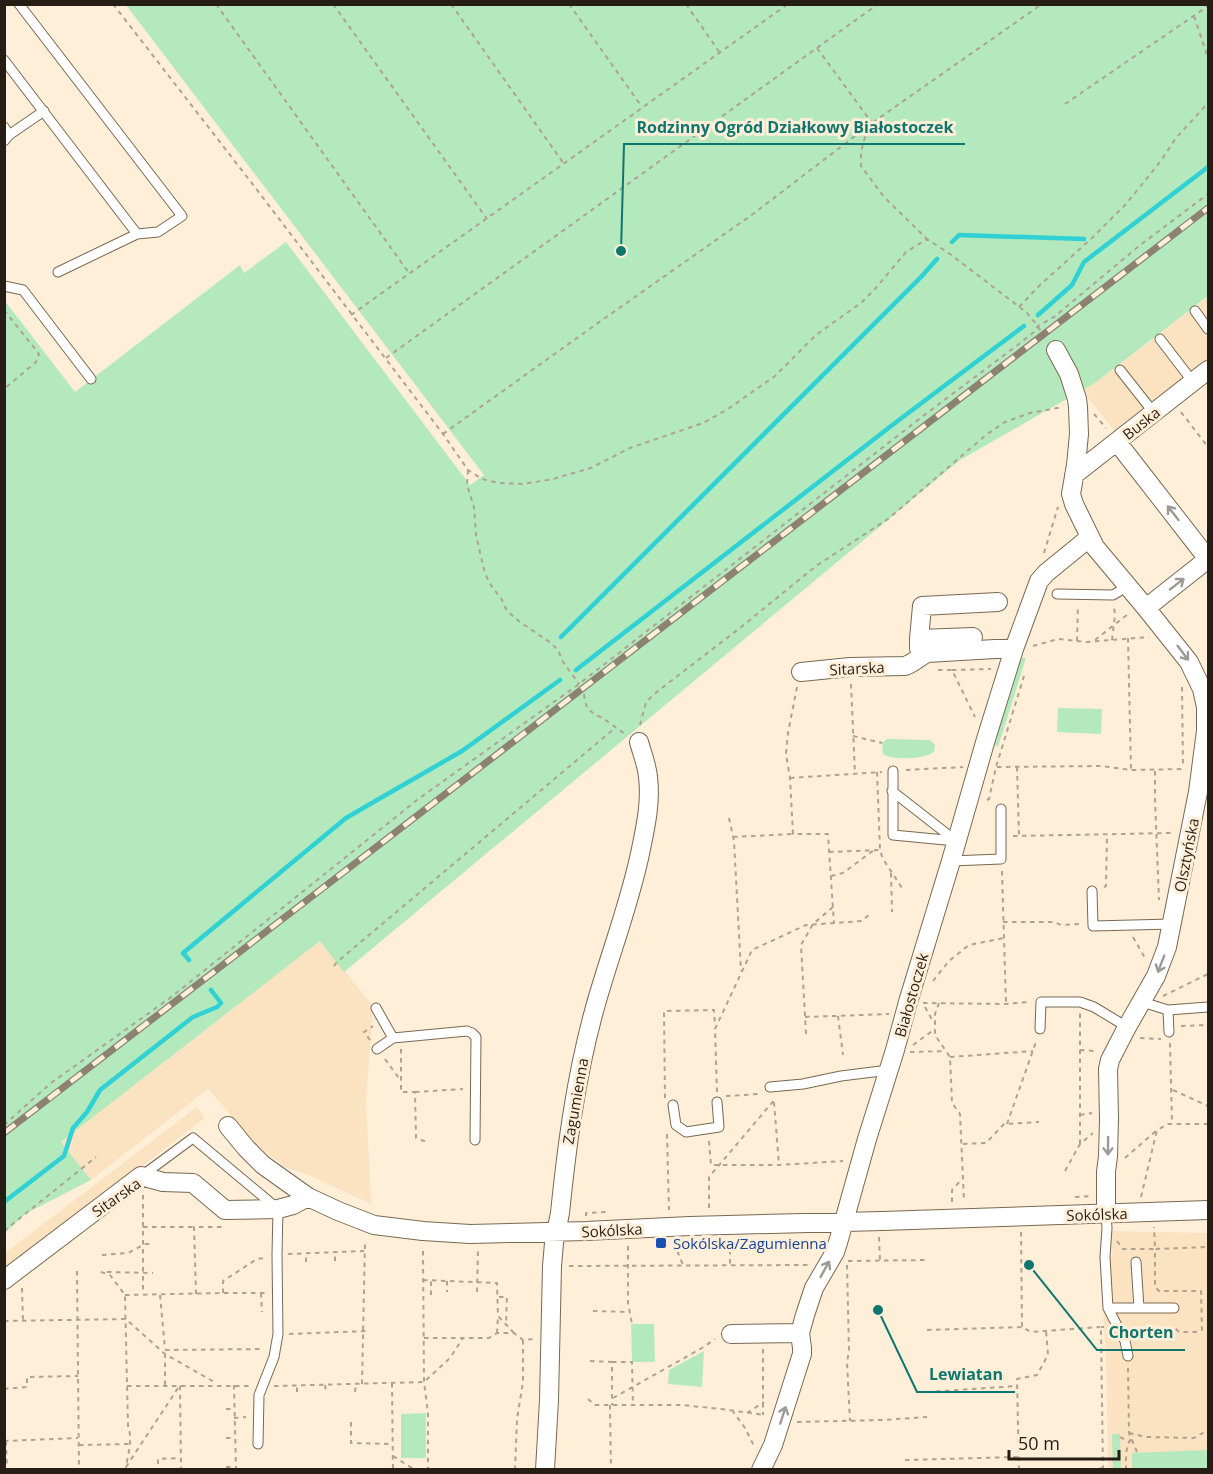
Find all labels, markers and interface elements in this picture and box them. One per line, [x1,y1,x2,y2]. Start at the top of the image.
callout: Rodzinny Ogród Działkowy Białostoczek [624,110,965,144]
text: Rodzinny Ogród Działkowy Białostoczek [637,116,954,138]
street label: Buska [1118,402,1164,444]
one-way arrow [1166,506,1179,522]
one-way arrow [1169,577,1185,590]
one-way arrow [1177,645,1189,661]
street label: Sitarska [829,657,885,679]
street label: Olsztyńska [1169,816,1203,894]
street label: Białostoczek [889,950,933,1039]
one-way arrow [1155,954,1166,973]
street label: Zagumienna [558,1056,592,1146]
one-way arrow [1102,1136,1114,1156]
street label: Sitarska [88,1173,144,1221]
street label: Sokólska [1066,1203,1128,1225]
street label: Sokólska [581,1218,643,1242]
place label: Sokólska/Zagumienna [673,1233,827,1253]
marker: Sokólska/Zagumienna [654,1236,668,1250]
one-way arrow [819,1260,831,1277]
callout: Chorten [1097,1316,1185,1350]
text: Chorten [1109,1321,1173,1343]
callout: Lewiatan [917,1358,1015,1392]
text: Lewiatan [929,1363,1003,1385]
one-way arrow [778,1406,789,1425]
scale bar [1009,1423,1118,1461]
text: 50 m [1018,1431,1060,1455]

